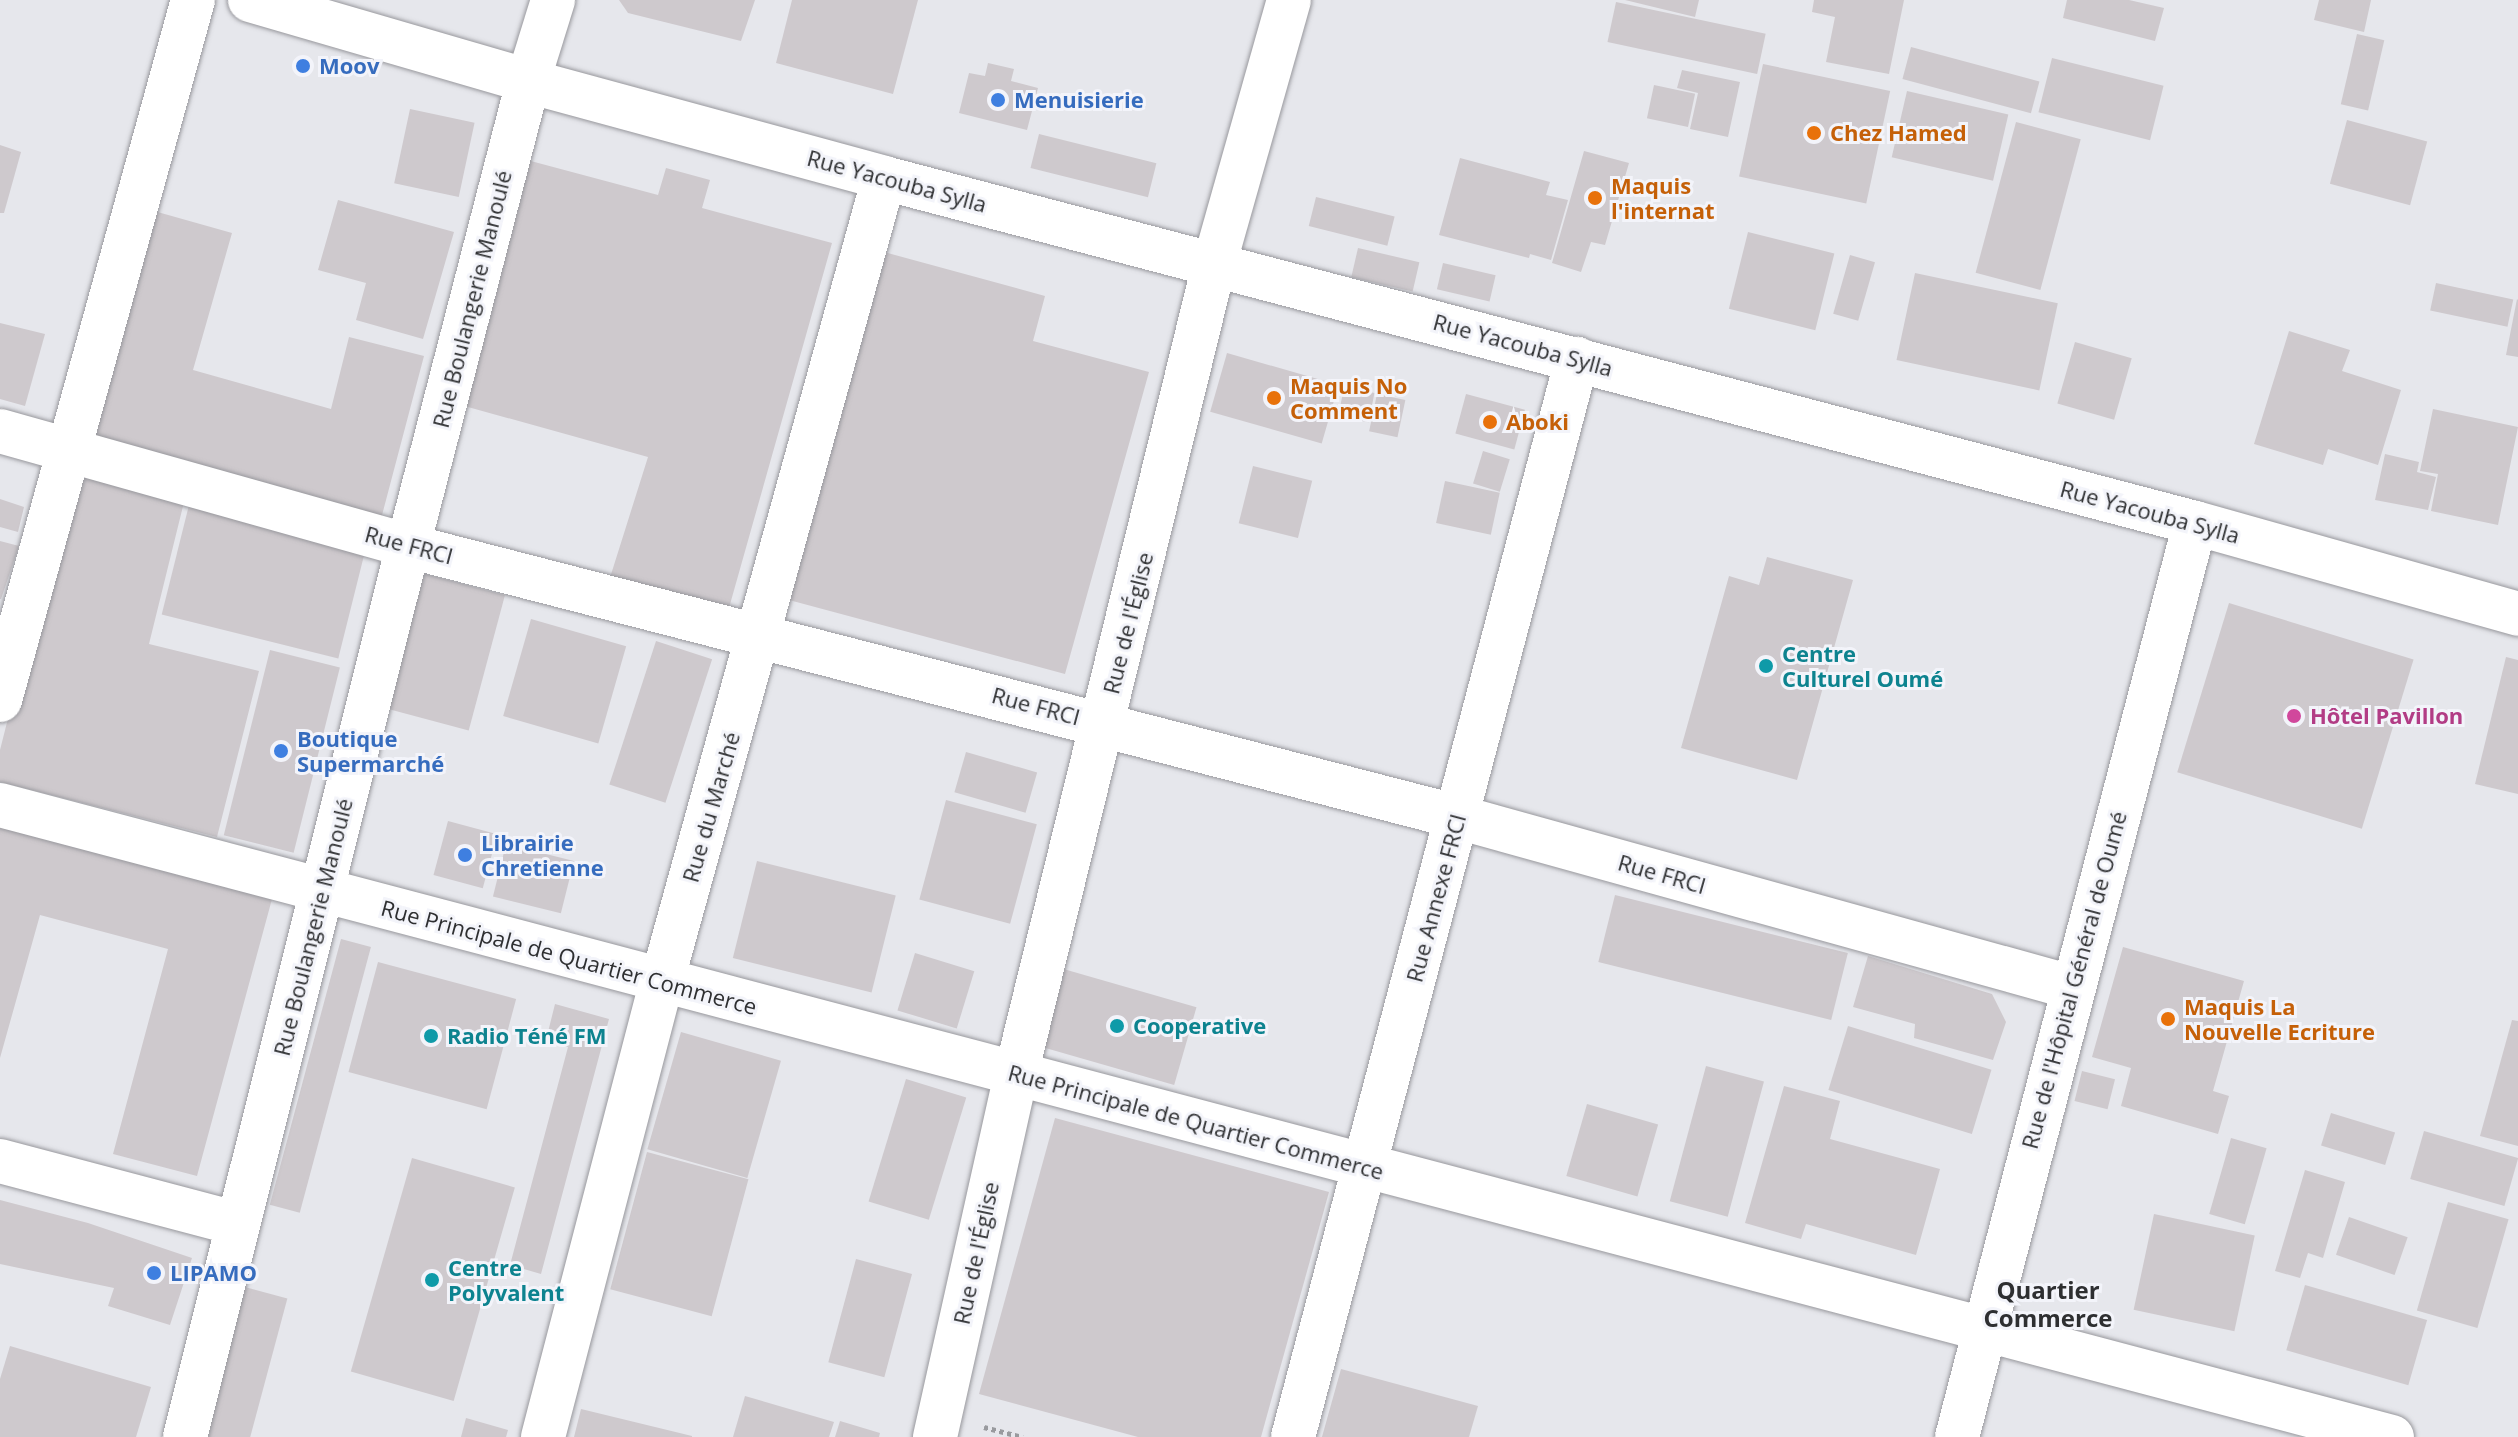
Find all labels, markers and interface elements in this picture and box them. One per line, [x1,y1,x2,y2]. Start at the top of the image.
place label: Moov [319,53,380,79]
marker: Moov [294,57,312,75]
place label: Menuisierie [1014,87,1144,113]
marker: Menuisierie [989,91,1007,109]
place label: Chez Hamed [1830,120,1967,146]
marker: Chez Hamed [1805,124,1823,142]
street label: Rue Yacouba Sylla [804,144,990,218]
street label: Rue Boulangerie Manoulé [427,168,517,430]
place label: Maquis l'internat [1611,172,1715,224]
marker: Maquis l'internat [1586,189,1604,207]
street label: Rue Yacouba Sylla [1430,308,1616,382]
place label: Maquis No Comment [1290,372,1407,424]
marker: Maquis No Comment [1265,389,1283,407]
place label: Aboki [1506,409,1569,435]
marker: Aboki [1481,413,1499,431]
street label: Rue Yacouba Sylla [2057,475,2243,549]
street label: Rue FRCI [362,521,456,569]
street label: Rue de l'Église [1098,549,1158,697]
place label: Centre Culturel Oumé [1782,640,1943,692]
marker: Centre Culturel Oumé [1757,657,1775,675]
street label: Rue FRCI [989,682,1083,730]
place label: Hôtel Pavillon [2310,703,2463,729]
marker: Hôtel Pavillon [2285,707,2303,725]
place label: Boutique Supermarché [297,725,444,776]
street label: Rue du Marché [677,729,745,885]
marker: Boutique Supermarché [272,742,290,760]
street label: Rue Boulangerie Manoulé [268,796,358,1058]
street label: Rue de l'Hôpital Général de Oumé [2016,808,2132,1152]
street label: Rue Annexe FRCI [1401,811,1471,985]
place label: Librairie Chretienne [481,829,604,880]
marker: Librairie Chretienne [456,846,474,864]
street label: Rue FRCI [1615,849,1709,899]
street label: Rue Principale de Quartier Commerce [378,894,760,1020]
place label: Maquis La Nouvelle Ecriture [2184,993,2375,1044]
marker: Maquis La Nouvelle Ecriture [2159,1010,2177,1028]
place label: Cooperative [1133,1013,1266,1039]
marker: Cooperative [1108,1017,1126,1035]
place label: Radio Téné FM [447,1023,607,1049]
marker: Radio Téné FM [422,1027,440,1045]
street label: Rue Principale de Quartier Commerce [1005,1059,1387,1185]
street label: Rue de l'Église [948,1179,1004,1327]
place label: Centre Polyvalent [448,1254,564,1306]
place label: LIPAMO [170,1260,257,1286]
marker: LIPAMO [145,1264,163,1282]
marker: Centre Polyvalent [423,1271,441,1289]
district label: Quartier Commerce [1984,1276,2112,1332]

